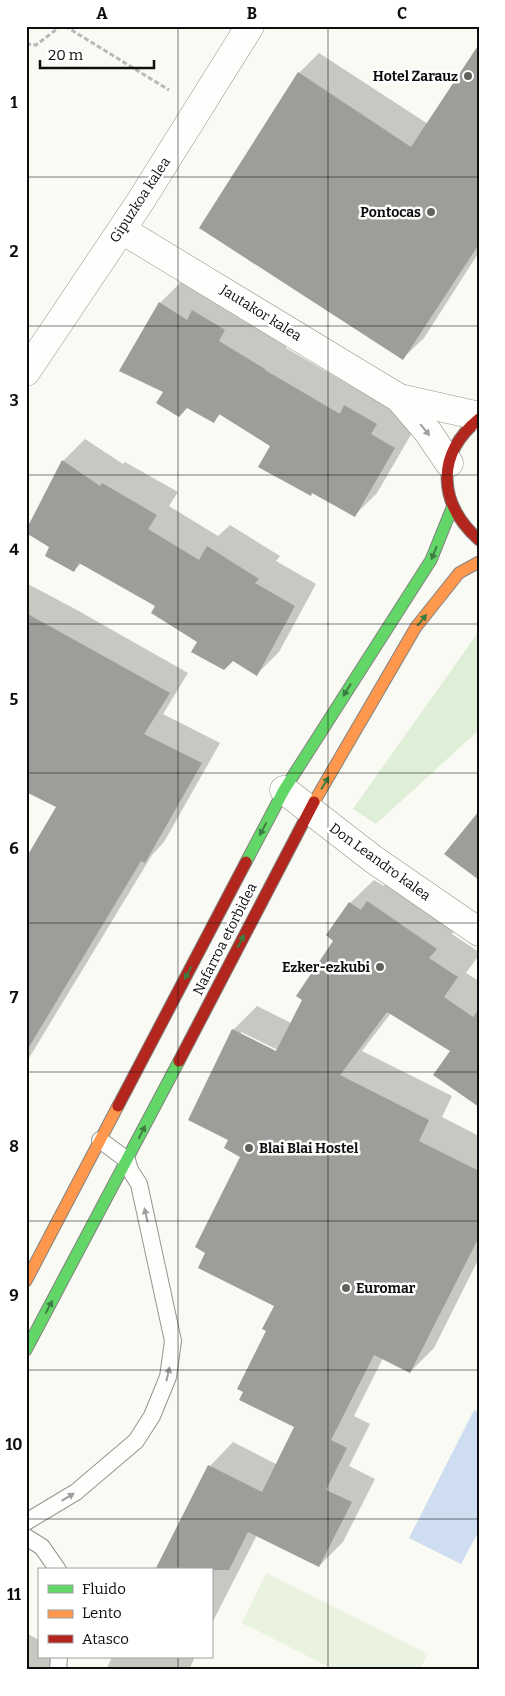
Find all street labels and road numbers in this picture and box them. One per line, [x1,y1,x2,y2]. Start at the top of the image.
street label: Gipuzkoa kalea [106,154,174,246]
street label: Jautakor kalea [217,281,305,345]
street label: Don Leandro kalea [326,820,434,905]
street label: Nafarroa etorbidea [189,880,261,998]

